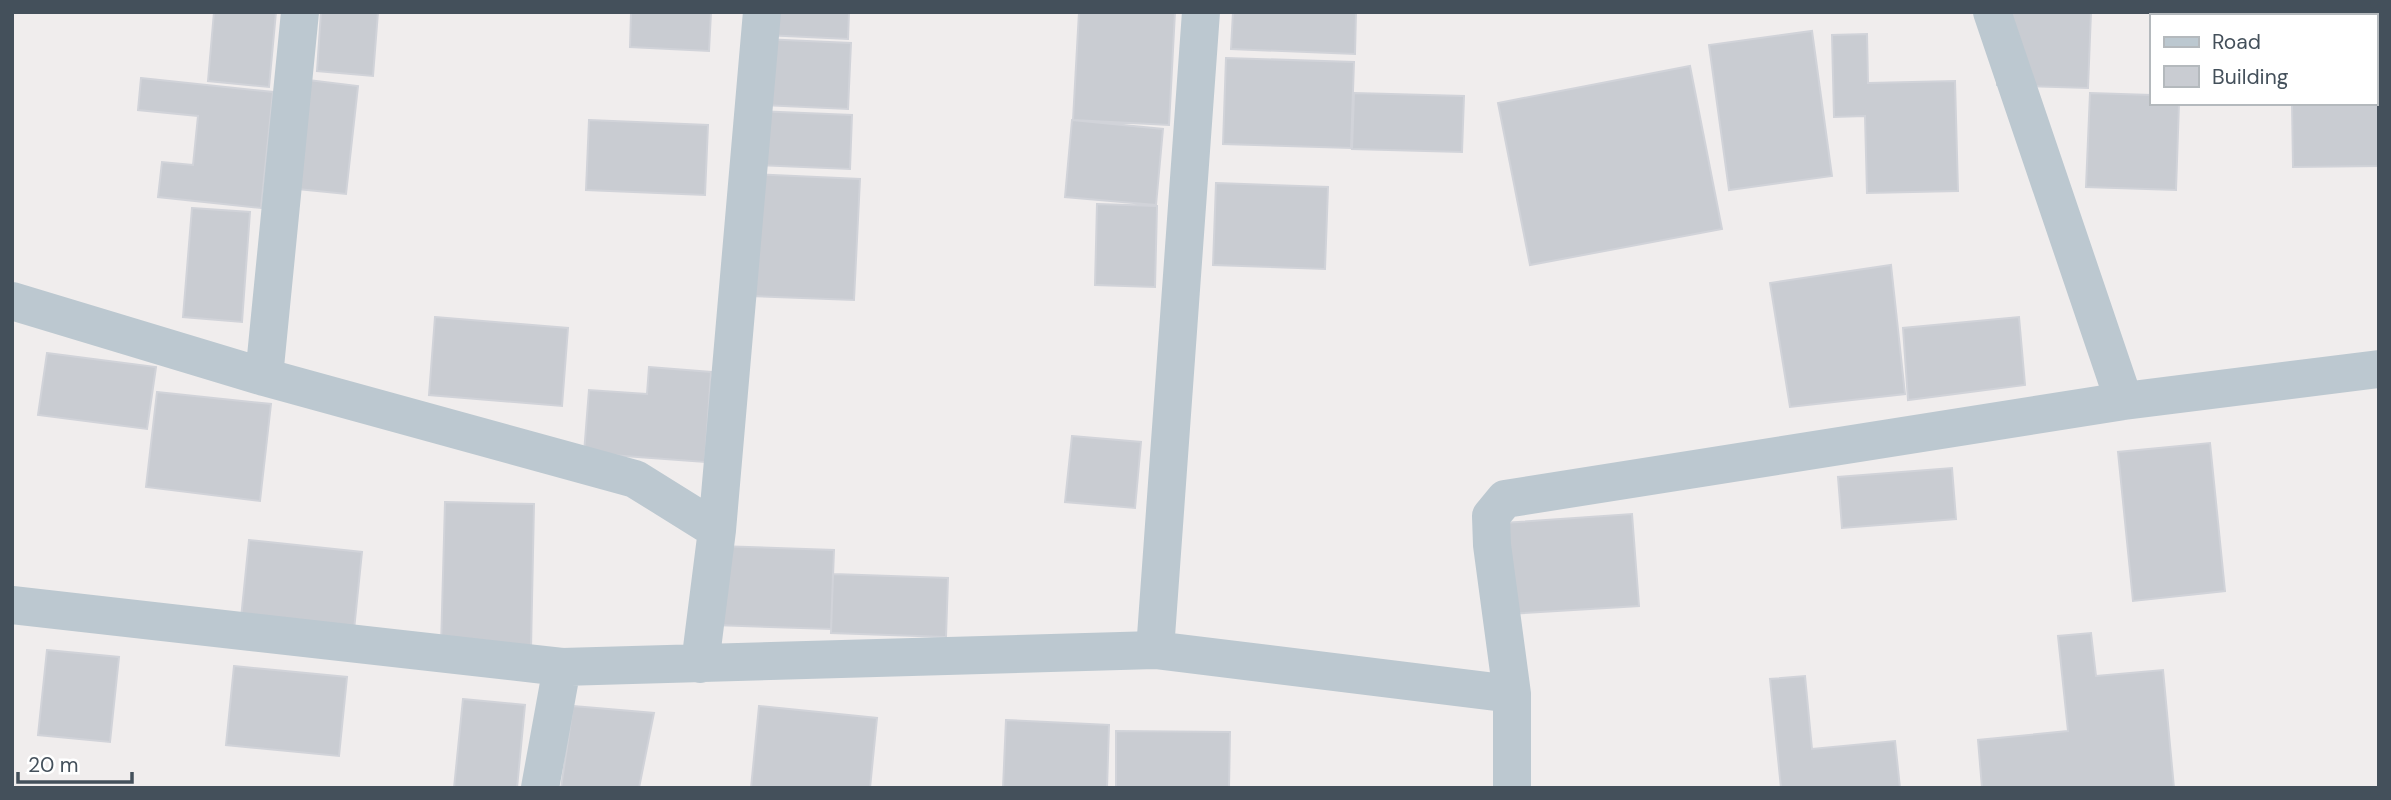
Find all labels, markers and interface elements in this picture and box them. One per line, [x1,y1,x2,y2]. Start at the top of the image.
legend [2150,14,2377,105]
text: Road [2212,28,2261,56]
text: Building [2212,63,2289,91]
scale bar [18,740,131,784]
text: 20 m [28,751,79,779]

